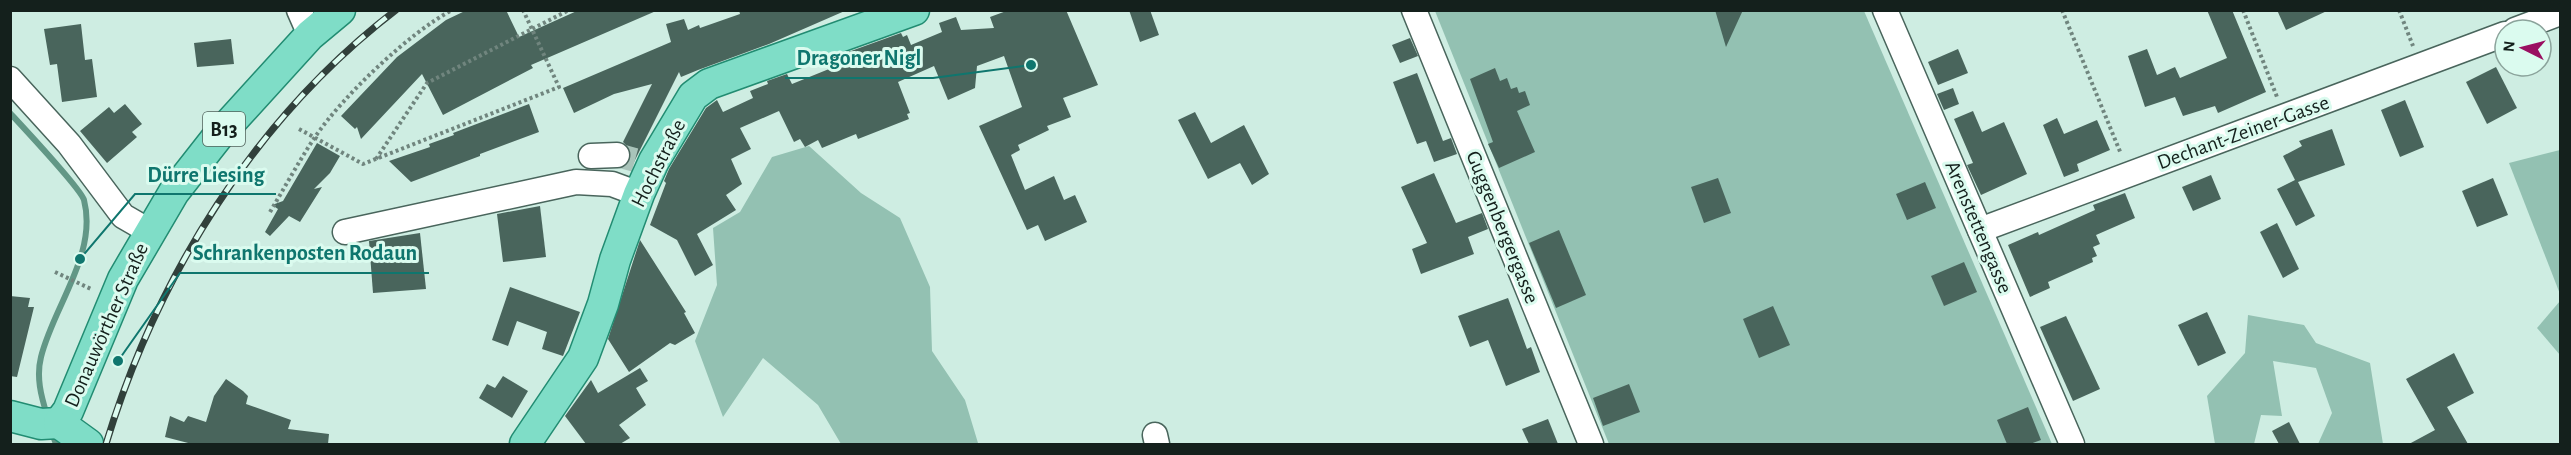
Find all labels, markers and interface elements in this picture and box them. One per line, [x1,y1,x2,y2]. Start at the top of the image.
north arrow [2493,18,2553,78]
callout: Dragoner Nigl [785,38,933,78]
text: N [2501,40,2518,53]
text: Dragoner Nigl [797,47,921,69]
street label: Dechant-Zeiner-Gasse [2154,92,2332,173]
road number: B13 [203,112,245,146]
street label: Hochstraße [627,116,689,210]
street label: Guggenbergergasse [1462,148,1543,307]
callout: Dürre Liesing [135,154,276,194]
street label: Arenstettengasse [1941,158,2016,296]
text: Dürre Liesing [147,164,266,186]
callout: Schrankenposten Rodaun [180,233,429,273]
street label: Donauwörther Straße [61,240,152,410]
text: Schrankenposten Rodaun [193,242,417,264]

